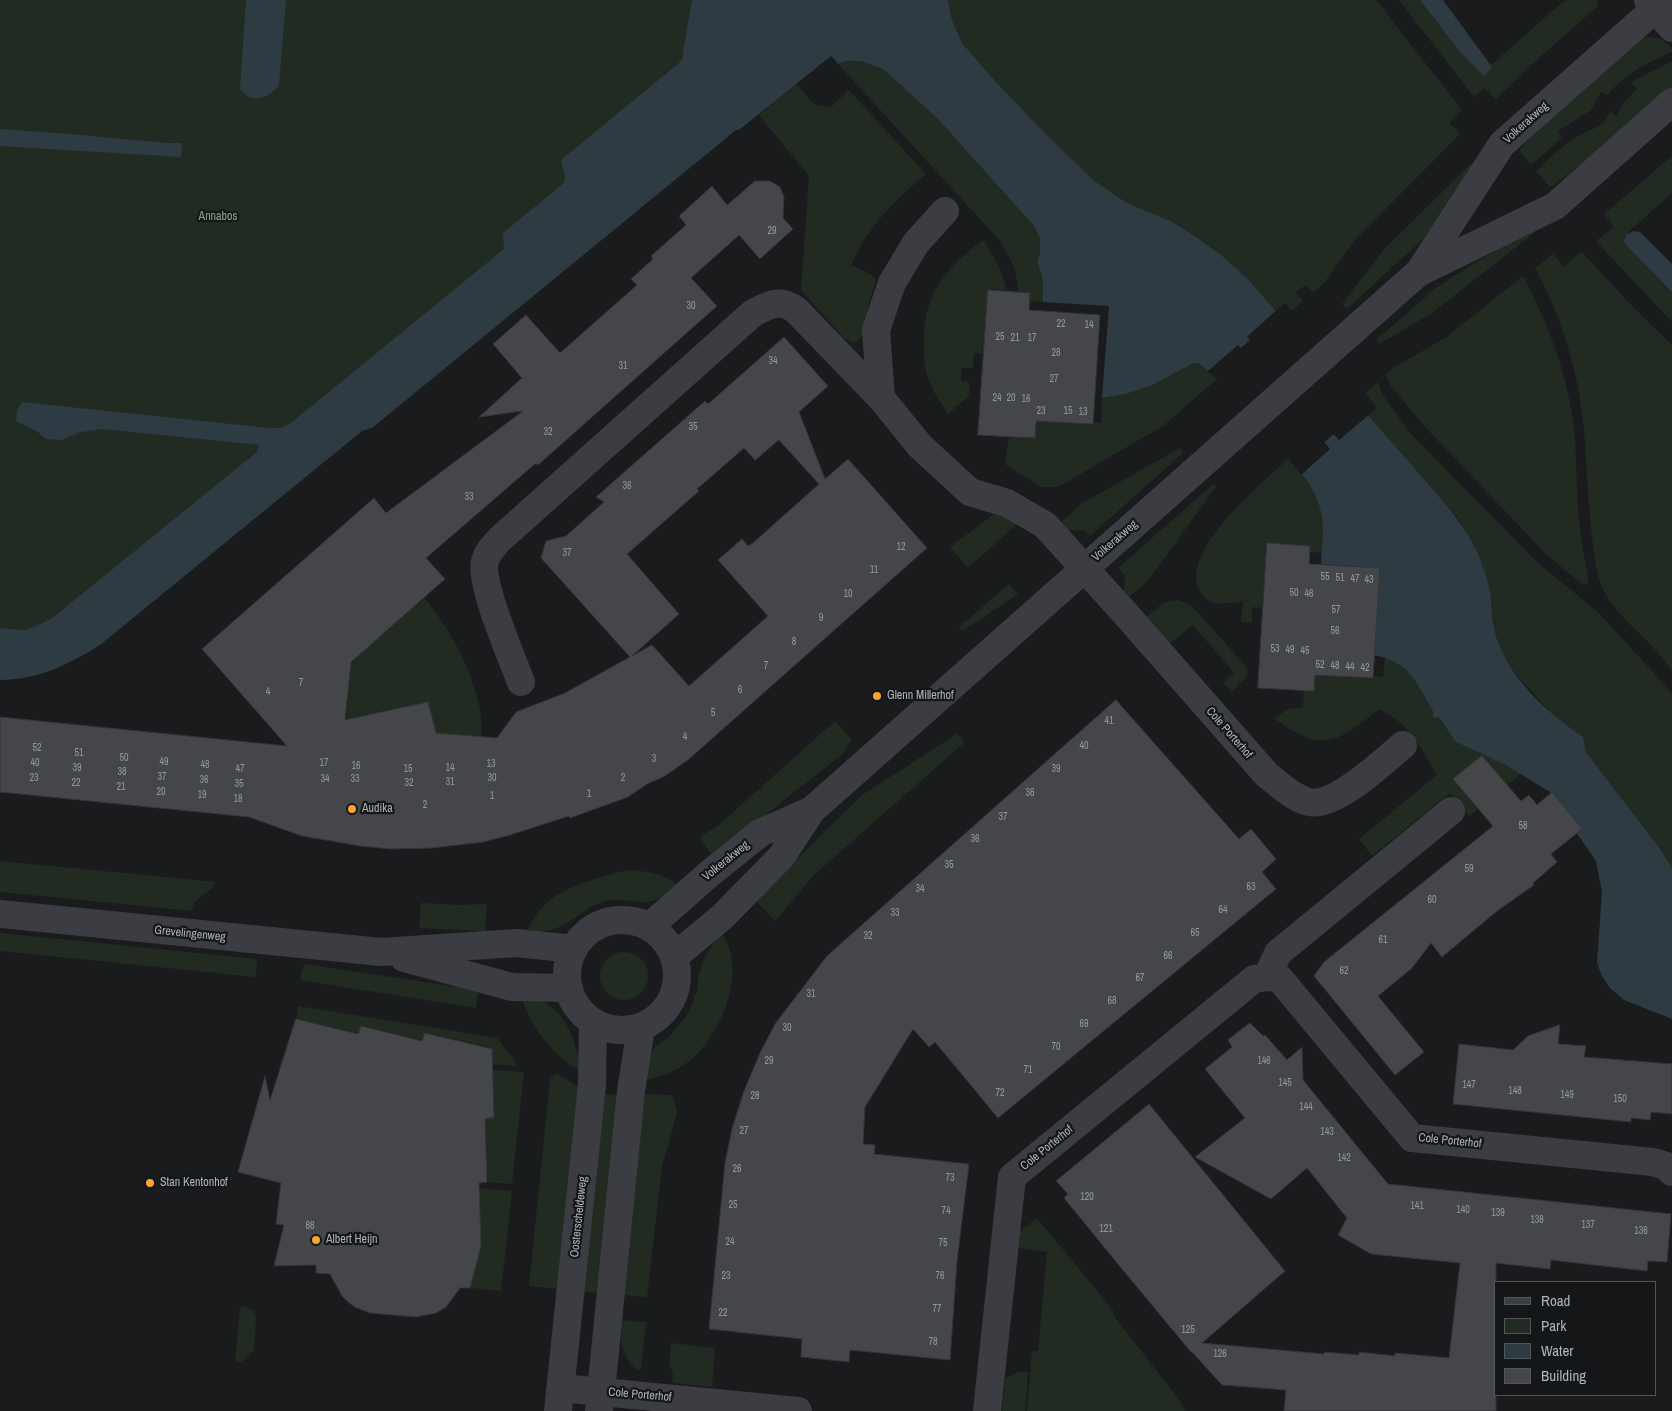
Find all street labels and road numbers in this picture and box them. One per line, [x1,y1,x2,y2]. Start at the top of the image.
street label: Volkerakweg [1500,99,1552,147]
street label: Volkerakweg [1089,517,1141,565]
street label: Cole Porterhof [1203,704,1255,762]
street label: Volkerakweg [700,838,752,884]
street label: Grevelingenweg [154,923,226,945]
street label: Cole Porterhof [1018,1122,1076,1174]
street label: Cole Porterhof [1418,1131,1482,1151]
street label: Oosterscheldeweg [568,1176,590,1258]
street label: Cole Porterhof [608,1385,672,1405]

